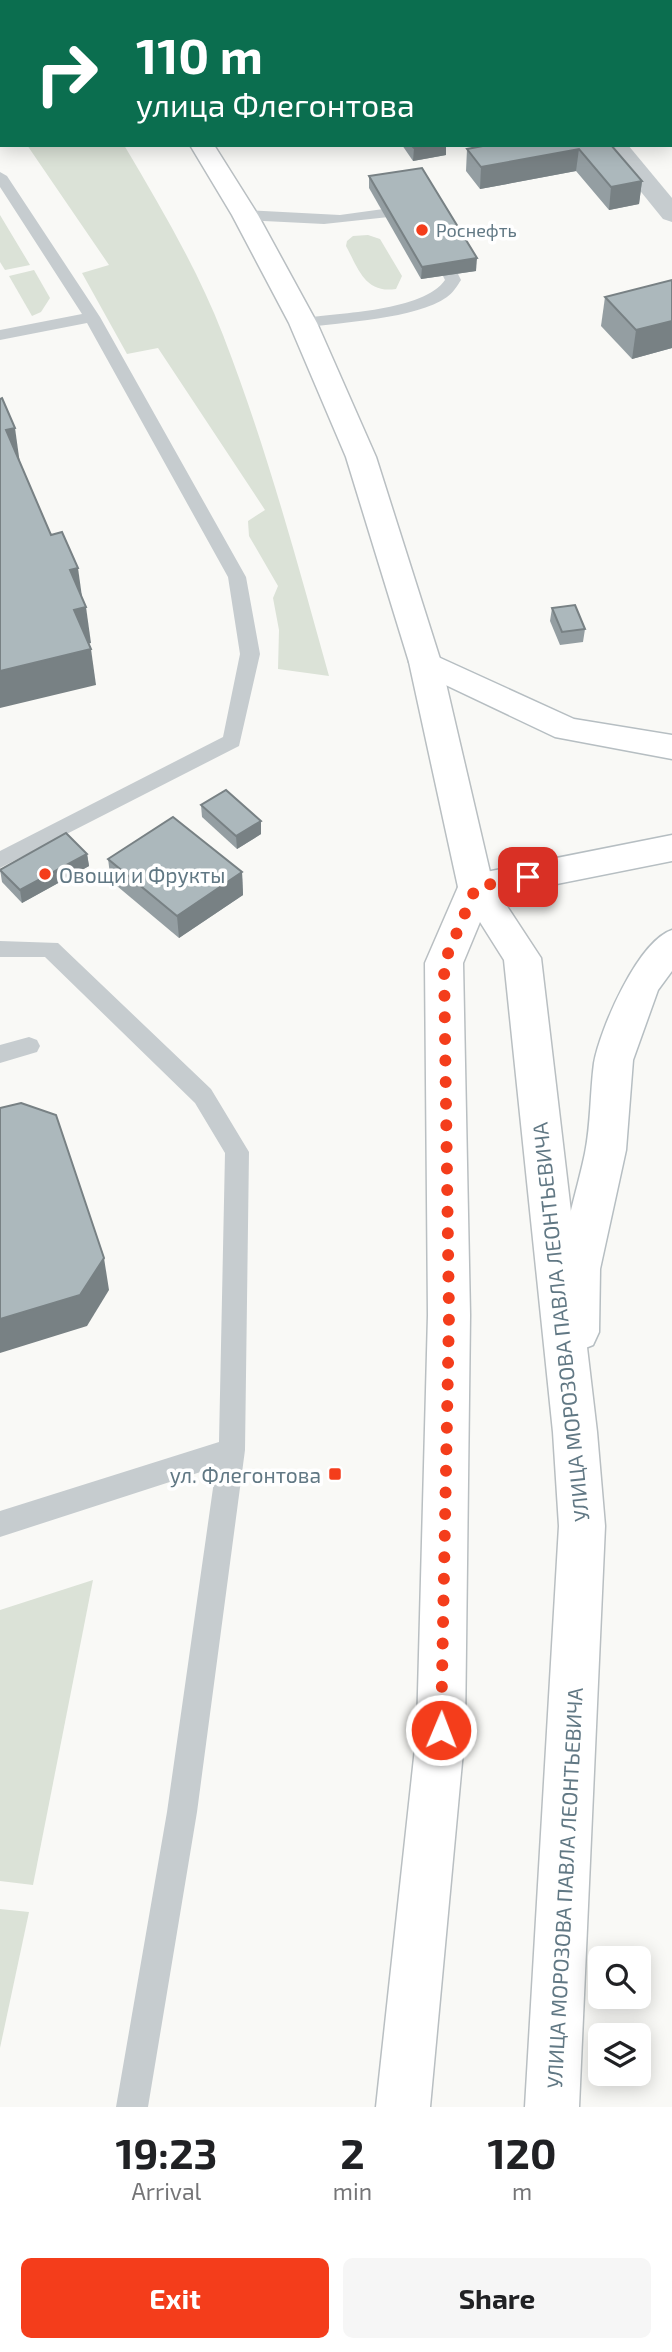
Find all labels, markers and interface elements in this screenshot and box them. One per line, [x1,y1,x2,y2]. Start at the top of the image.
text: 110 m [136,25,263,84]
icon: right [21,28,112,119]
text: улица Флегонтова [136,85,415,123]
place label: Роснефть [436,219,517,241]
marker: Роснефть [414,222,430,238]
pin [498,847,558,907]
icon: arrive [509,858,547,896]
place label: Овощи и Фрукты [59,862,225,888]
marker: Овощи и Фрукты [37,866,53,882]
street label: УЛИЦА МОРОЗОВА ПАВЛА ЛЕОНТЬЕВИЧА [527,1121,593,1523]
place label: ул. Флегонтова [170,1462,321,1488]
marker: ул. Флегонтова [327,1466,343,1482]
street label: УЛИЦА МОРОЗОВА ПАВЛА ЛЕОНТЬЕВИЧА [541,1687,587,2089]
position arrow [404,1693,478,1767]
map controls [588,1946,651,2086]
button: search [588,1946,651,2009]
button: layers [588,2023,651,2086]
text: 19:23 [115,2127,217,2177]
text: 2 [340,2127,365,2177]
text: 120 [487,2127,557,2177]
text: Arrival [131,2177,201,2205]
text: min [333,2177,372,2205]
text: m [512,2177,532,2205]
button: Exit [21,2258,329,2338]
button: Share [343,2258,651,2338]

